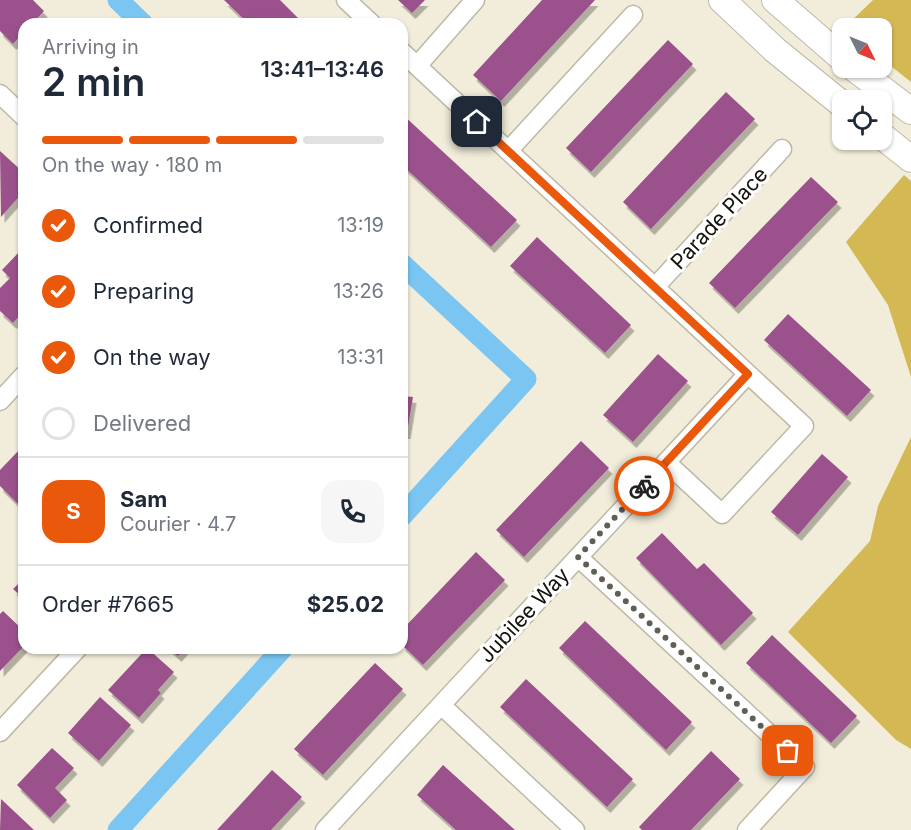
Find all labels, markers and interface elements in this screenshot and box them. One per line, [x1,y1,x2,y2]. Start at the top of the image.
north arrow [832,18,892,78]
map controls [832,18,892,150]
text: Arriving in [42,35,139,59]
text: 13:41–13:46 [260,56,384,82]
text: 2 min [42,58,145,105]
button: locate [832,90,892,150]
pin [451,96,502,147]
icon: home [460,105,493,138]
text: On the way · 180 m [42,153,222,177]
street label: Parade Place [665,162,773,274]
icon: check [42,209,75,242]
text: Confirmed [93,212,203,238]
text: 13:19 [337,213,384,237]
icon: check [42,275,75,308]
text: Preparing [93,278,194,304]
text: 13:26 [333,279,384,303]
icon: check [42,341,75,374]
text: On the way [93,344,211,370]
text: 13:31 [337,345,384,369]
text: Delivered [93,410,191,436]
courier [614,456,674,516]
icon: bike [628,470,661,503]
button: phone [321,480,384,543]
text: Sam [120,486,167,512]
text: S [66,498,81,524]
text: Courier · 4.7 [120,512,236,536]
street label: Jubilee Way [474,562,574,668]
text: Order #7665 [42,591,174,617]
text: $25.02 [307,591,384,617]
pin [762,725,813,776]
icon: bag [771,734,804,767]

